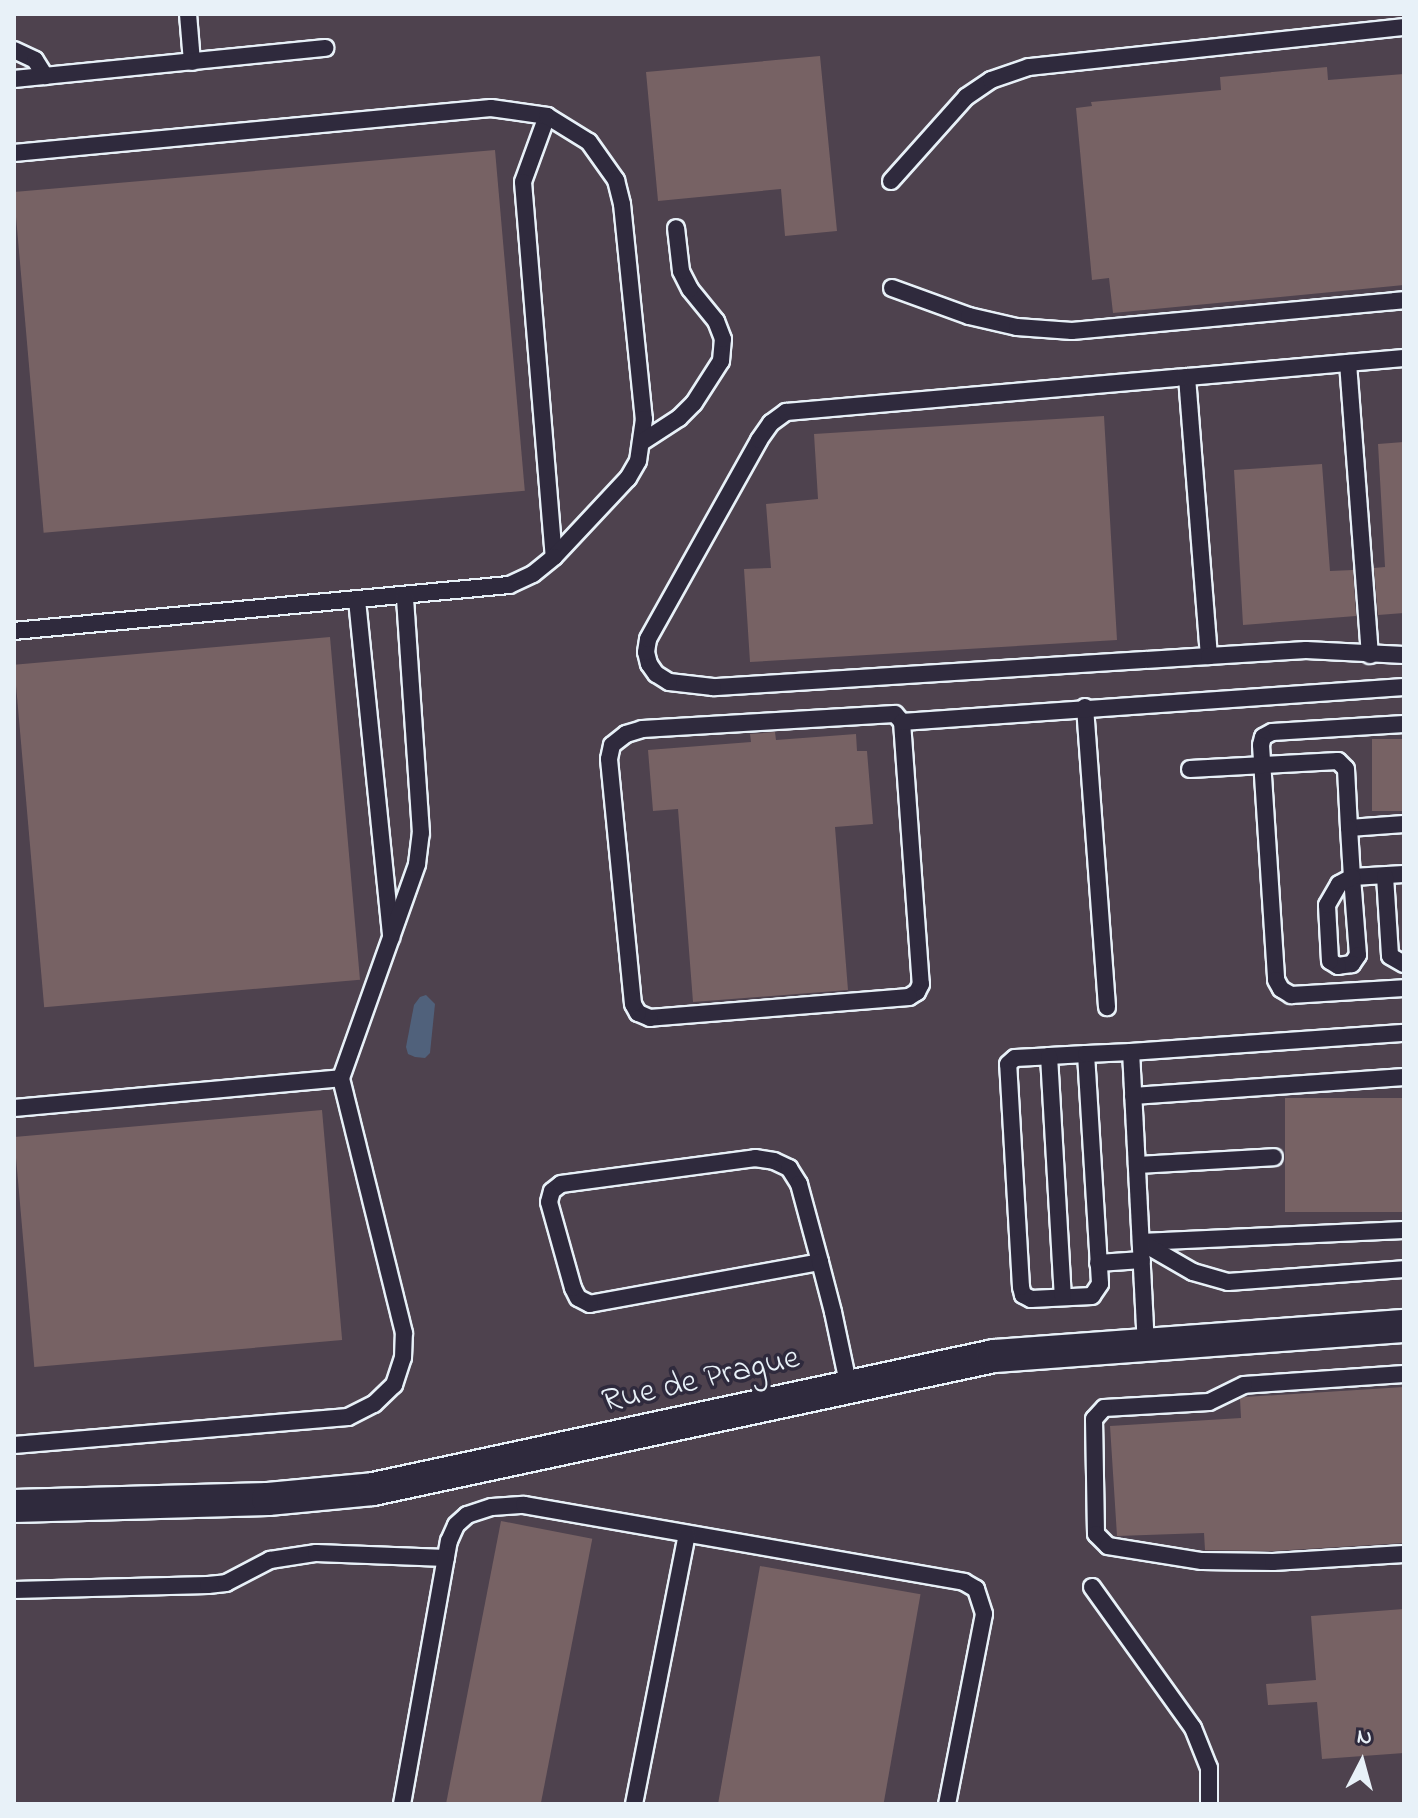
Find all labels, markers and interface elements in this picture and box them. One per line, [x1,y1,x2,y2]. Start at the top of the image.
street label: Rue de Prague [598,1338,804,1424]
text: N [1355,1721,1374,1755]
north arrow [1322,1722,1402,1802]

